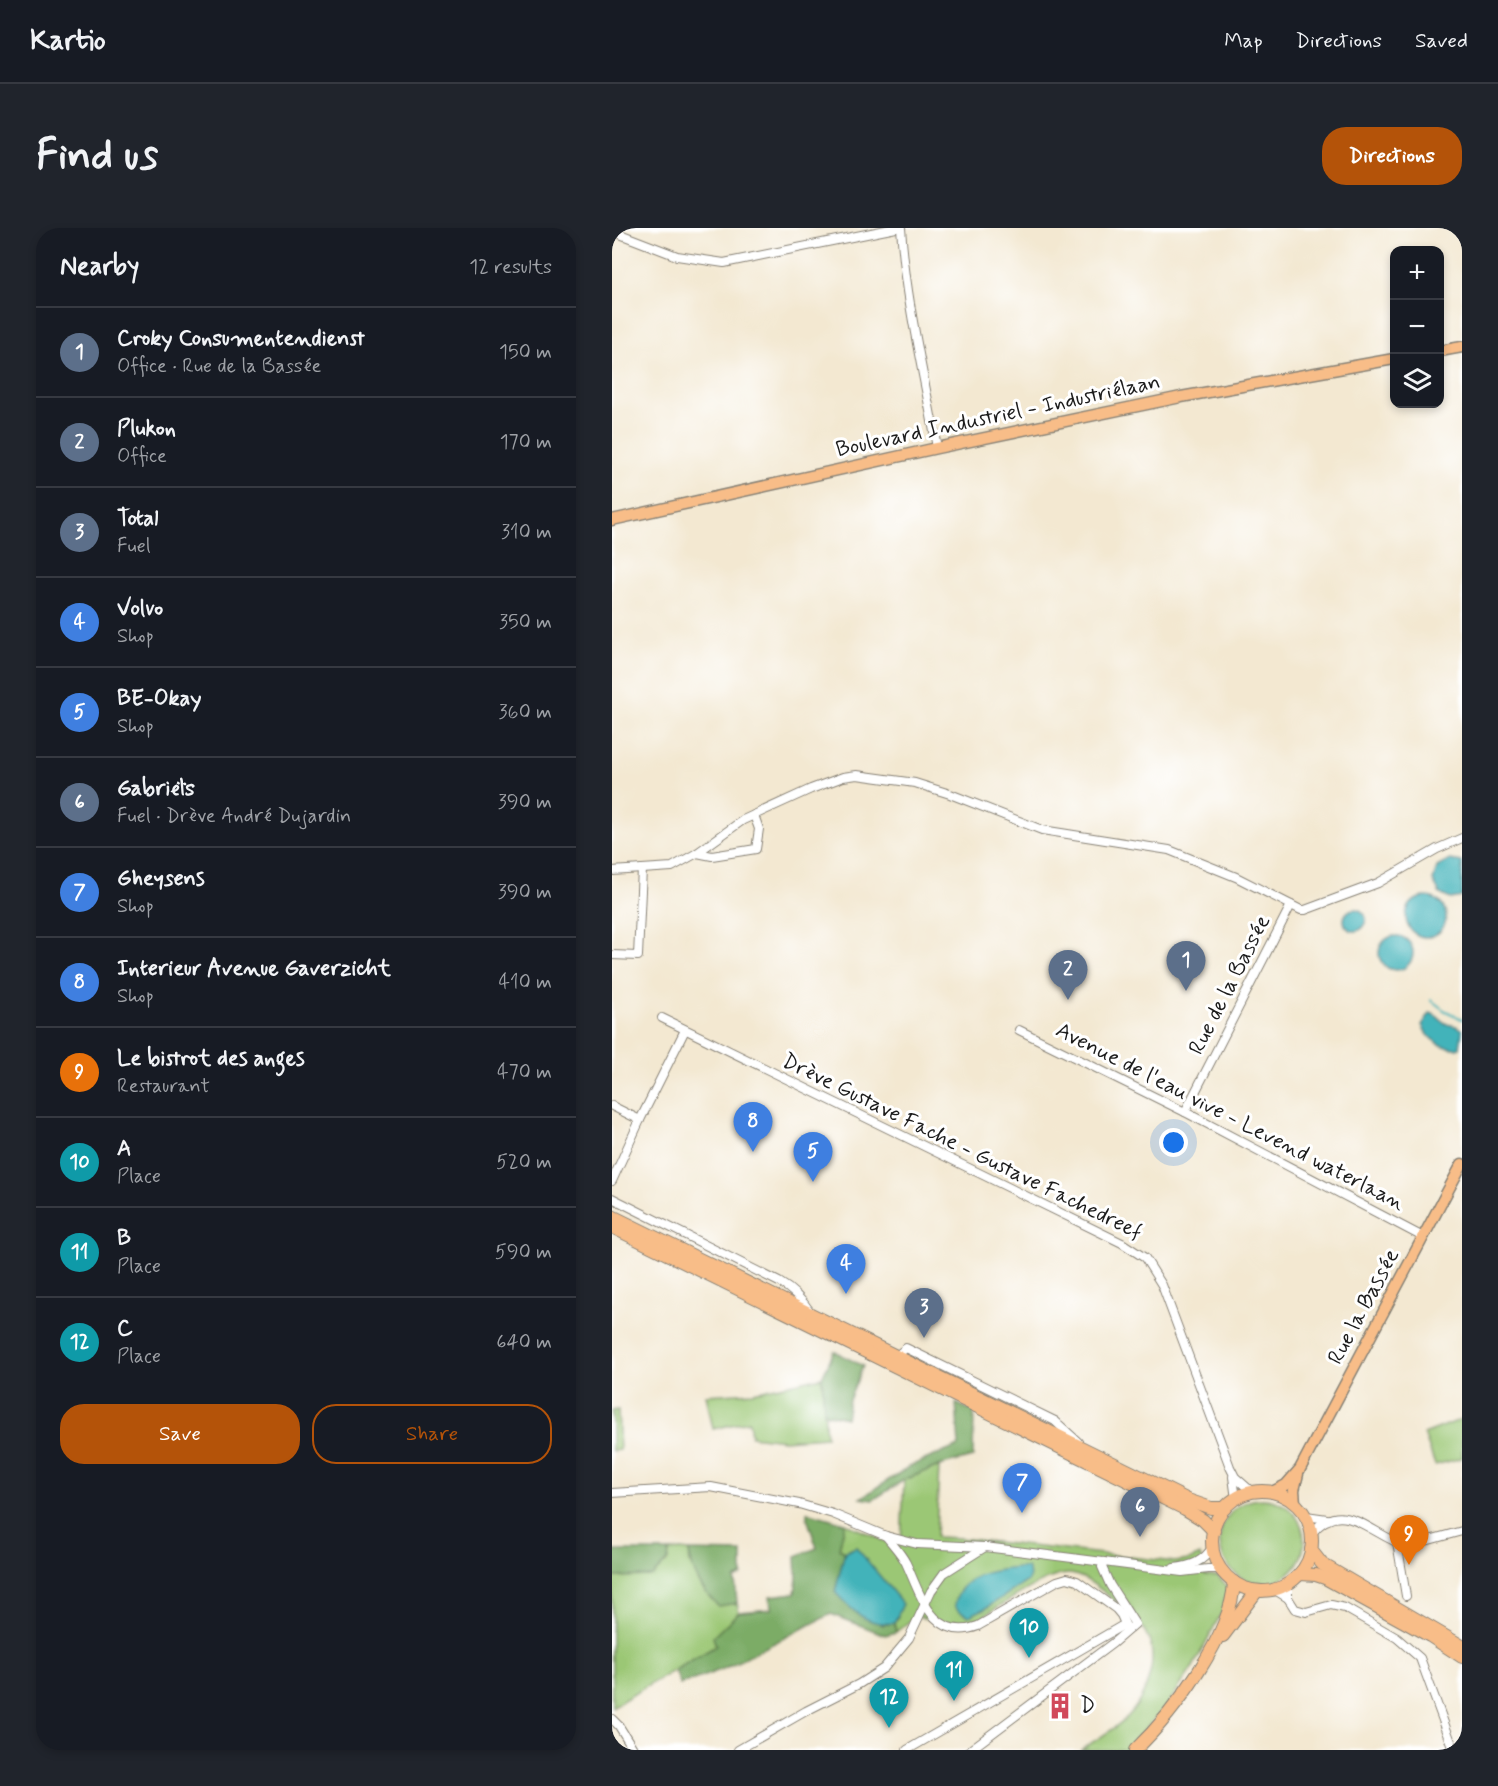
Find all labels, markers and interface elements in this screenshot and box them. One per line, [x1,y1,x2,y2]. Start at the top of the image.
text: Kartio [30,23,106,60]
text: Map [1224,27,1263,55]
text: Directions [1296,27,1382,55]
text: Saved [1415,27,1468,55]
button: Directions [1322,127,1462,185]
text: Find us [36,129,158,184]
map controls [1390,246,1444,408]
button: + [1390,246,1444,300]
text: Nearby [60,250,139,284]
text: 12 results [469,254,552,281]
button: − [1390,300,1444,354]
text: Croky Consumentendienst [117,325,365,353]
text: 1 [75,339,84,366]
text: 150 m [499,339,552,366]
text: Office · Rue de la Bassée [117,353,321,380]
button: layers [1390,354,1444,408]
street label: Boulevard Industriel - Industriélaan [833,368,1163,464]
text: Plukon [117,415,176,443]
text: 2 [75,429,84,456]
text: 170 m [500,429,552,456]
text: Office [117,443,167,470]
text: Total [117,505,158,533]
text: 3 [75,519,84,546]
text: 310 m [501,519,552,546]
text: Fuel [117,533,151,560]
text: Volvo [117,595,163,623]
text: 4 [74,609,85,636]
text: 350 m [499,609,552,636]
text: Shop [117,623,154,650]
text: BE-Okay [117,685,202,713]
text: 5 [74,699,86,726]
text: 360 m [499,699,552,726]
text: Shop [117,713,154,740]
text: Gabriëls [117,775,195,803]
text: 6 [74,789,85,816]
text: 390 m [498,789,552,816]
text: Fuel · Drève André Dujardin [117,803,351,830]
text: Gheysens [117,865,205,893]
text: 7 [73,879,86,906]
text: 390 m [498,879,552,906]
text: Shop [117,893,154,920]
street label: Rue de la Bassée [1183,910,1277,1060]
pin: 1 [1166,942,1206,991]
pin: 2 [1048,950,1088,1000]
text: Interieur Avenue Gaverzicht [117,955,391,983]
text: 8 [74,969,85,996]
text: 410 m [498,969,552,996]
text: Shop [117,983,154,1010]
street label: Avenue de l'eau vive - Levend waterlaan [1051,1016,1409,1218]
text: Le bistrot des anges [117,1045,305,1073]
street label: Drève Gustave Fache - Gustave Fachedreef [777,1047,1147,1247]
text: 9 [75,1059,84,1086]
text: 470 m [497,1059,552,1086]
text: Restaurant [117,1073,210,1100]
pin: 8 [734,1102,772,1152]
your location [1159,1128,1188,1157]
pin: 5 [794,1132,832,1182]
text: A [117,1135,131,1163]
text: 10 [69,1149,90,1176]
text: 520 m [496,1149,552,1176]
text: Place [117,1163,161,1190]
text: B [117,1225,131,1253]
text: 11 [71,1239,88,1266]
text: 590 m [495,1239,552,1266]
pin: 4 [826,1244,866,1294]
street label: Rue la Bassée [1322,1244,1406,1370]
text: Place [117,1253,161,1280]
pin: 3 [904,1288,944,1338]
text: C [117,1315,133,1343]
text: 12 [70,1329,89,1356]
text: 640 m [496,1329,552,1356]
text: Place [117,1343,161,1370]
button: Save [60,1404,300,1464]
button: Share [312,1404,552,1464]
pin: 7 [1002,1464,1042,1513]
pin: 6 [1120,1488,1160,1537]
pin: 9 [1390,1516,1428,1565]
pin: 10 [1010,1608,1048,1658]
pin: 11 [934,1652,974,1701]
pin: 12 [870,1678,908,1728]
building icon: D [1045,1691,1075,1721]
place label: D [1080,1692,1095,1720]

